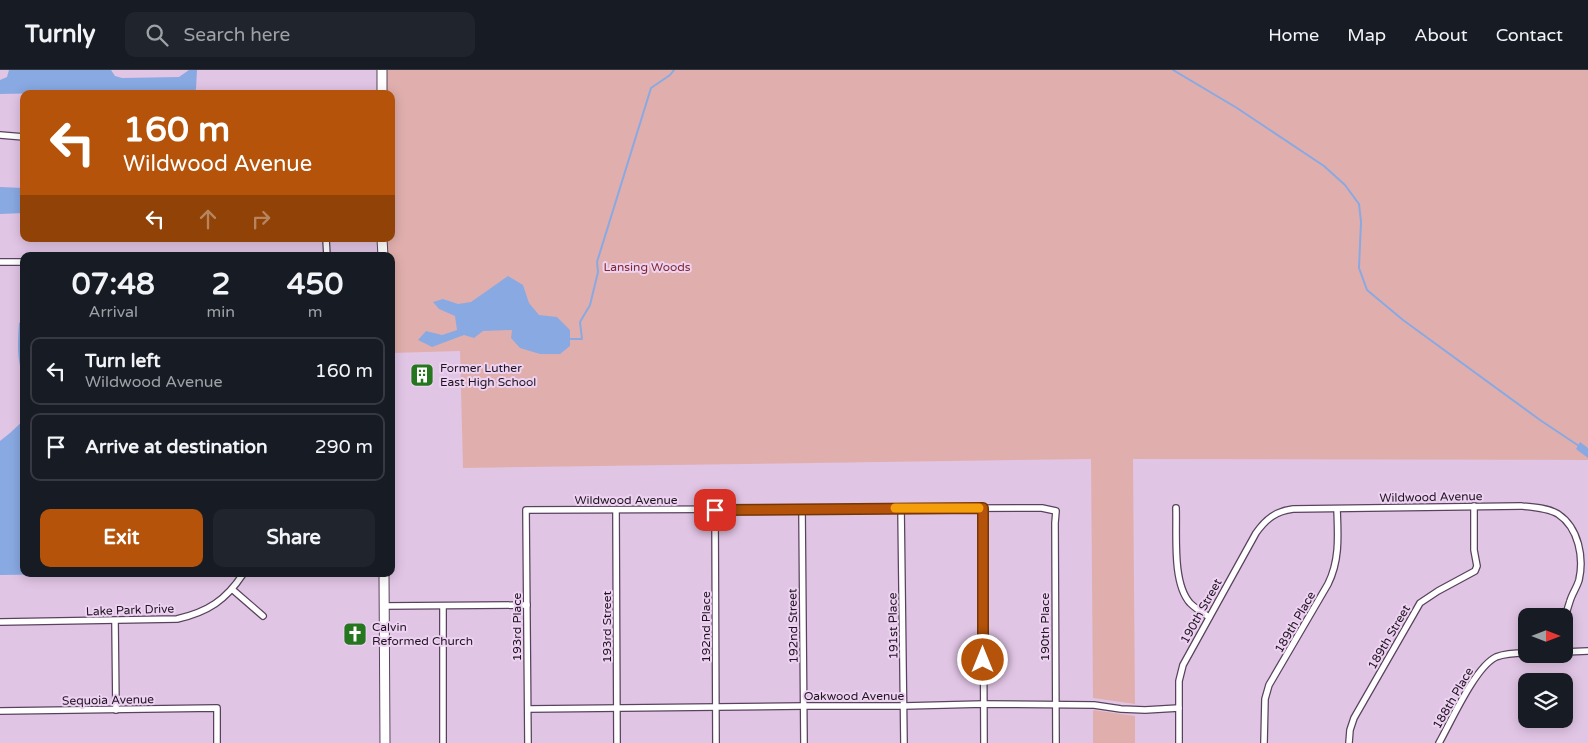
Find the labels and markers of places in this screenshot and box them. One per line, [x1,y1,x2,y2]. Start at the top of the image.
place label: Former Luther East High School [440,361,536,389]
building icon: Former Luther East High School [409,362,435,388]
pin [694,489,736,531]
place label: Calvin Reformed Church [372,620,473,648]
church icon: Calvin Reformed Church [342,621,368,647]

